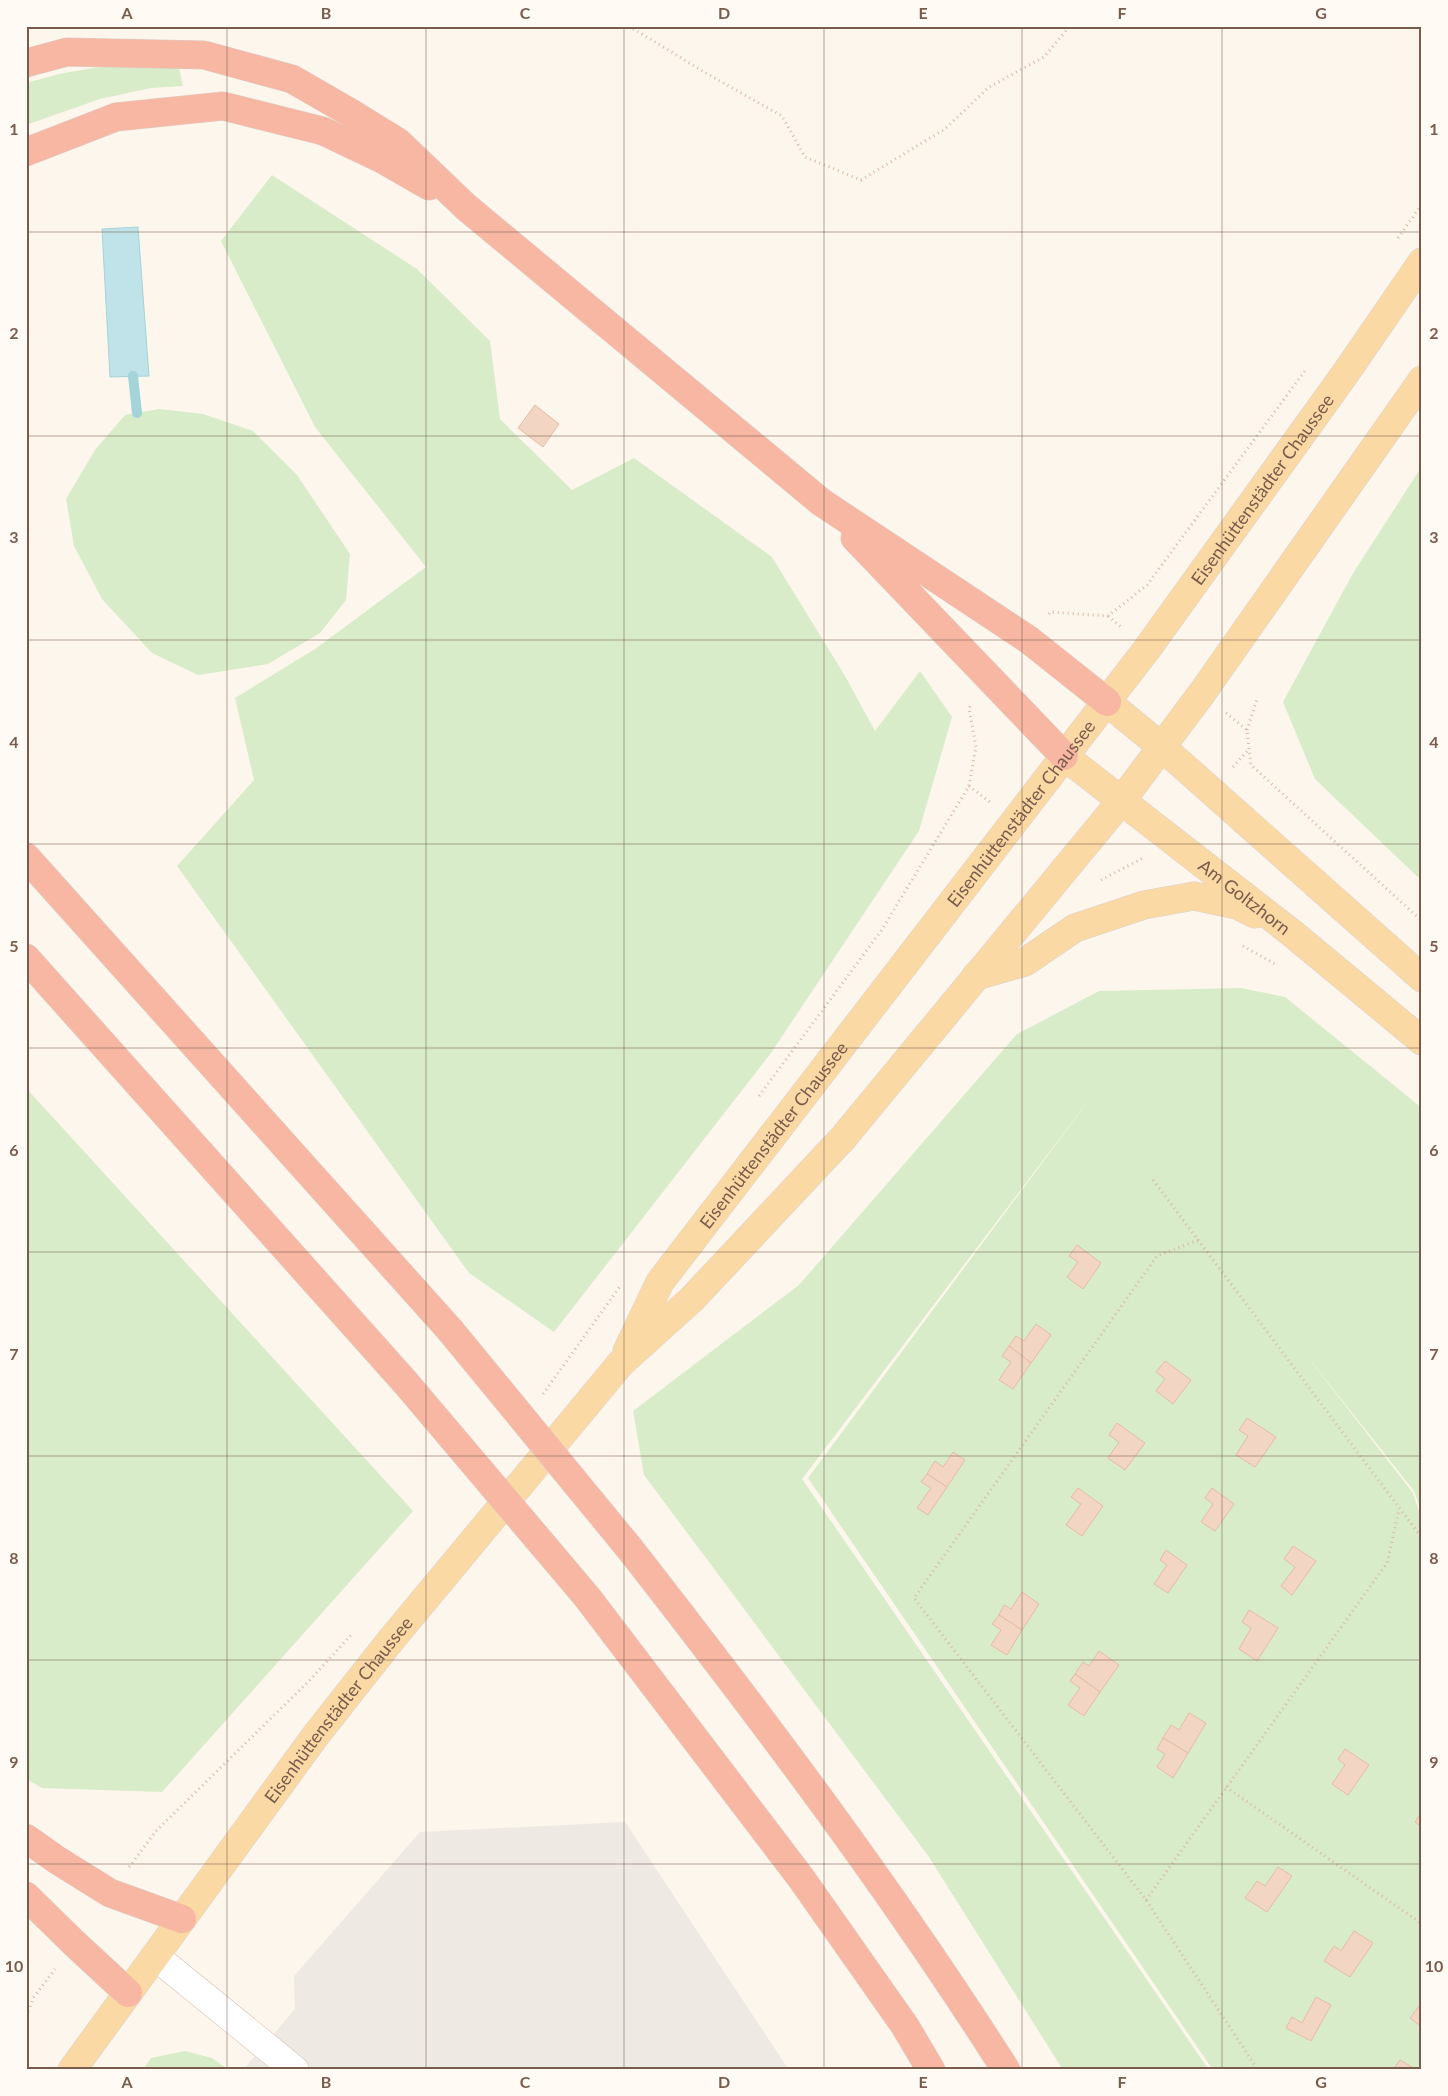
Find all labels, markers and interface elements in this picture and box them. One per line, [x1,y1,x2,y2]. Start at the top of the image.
text: A [120,3,133,22]
text: B [321,3,331,22]
text: C [520,3,531,22]
text: D [718,3,730,22]
text: E [918,3,928,22]
text: F [1117,3,1127,22]
text: G [1315,3,1327,22]
text: 1 [9,119,19,138]
text: 1 [1429,119,1439,138]
text: 2 [9,323,19,342]
text: 2 [1429,323,1439,342]
street label: Eisenhüttenstädter Chaussee [1186,390,1338,589]
text: 3 [9,527,19,546]
text: 3 [1429,527,1439,546]
street label: Eisenhüttenstädter Chaussee [942,715,1099,911]
text: 4 [9,732,19,751]
text: 4 [1429,732,1439,751]
street label: Am Goltzhorn [1194,854,1295,939]
text: 5 [9,936,19,955]
text: 5 [1429,936,1439,955]
street label: Eisenhüttenstädter Chaussee [694,1037,852,1233]
text: 6 [9,1140,19,1159]
text: 6 [1429,1140,1439,1159]
text: 7 [9,1344,19,1363]
text: 7 [1429,1344,1439,1363]
text: 8 [9,1548,19,1567]
text: 8 [1429,1548,1439,1567]
street label: Eisenhüttenstädter Chaussee [259,1612,417,1807]
text: 9 [9,1752,19,1771]
text: 9 [1429,1752,1439,1771]
text: 10 [5,1956,23,1975]
text: 10 [1425,1956,1443,1975]
text: A [120,2072,133,2091]
text: B [321,2072,331,2091]
text: C [520,2072,531,2091]
text: D [718,2072,730,2091]
text: E [918,2072,928,2091]
text: F [1117,2072,1127,2091]
text: G [1315,2072,1327,2091]

